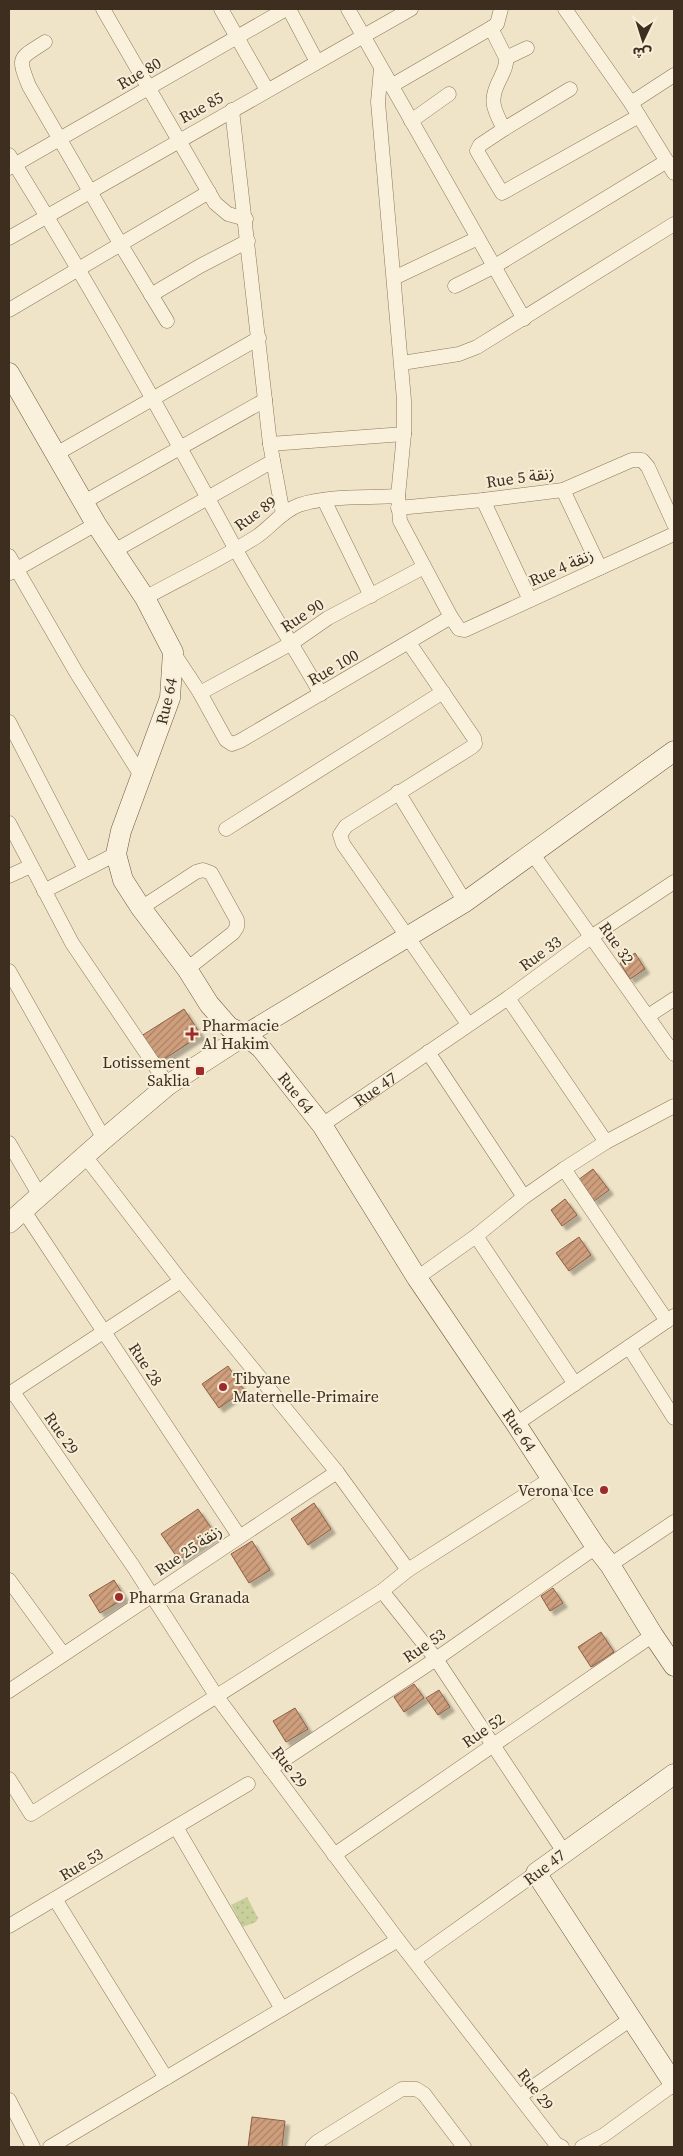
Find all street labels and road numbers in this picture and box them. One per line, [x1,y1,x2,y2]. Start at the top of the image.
street label: Rue 80 [113,52,165,94]
street label: Rue 85 [175,86,227,128]
street label: Rue 5 زنقة [485,461,555,493]
street label: Rue 89 [229,490,281,536]
street label: Rue 4 زنقة [525,543,597,591]
street label: Rue 90 [276,593,328,637]
street label: Rue 100 [304,644,362,690]
street label: Rue 64 [150,675,182,727]
street label: Rue 32 [594,917,640,969]
street label: Rue 33 [514,930,566,976]
street label: Rue 47 [349,1066,401,1111]
street label: Rue 64 [273,1067,320,1118]
street label: Rue 28 [124,1338,168,1390]
street label: Rue 64 [498,1404,542,1456]
street label: Rue 29 [39,1407,85,1459]
street label: Rue 25 زنقة [150,1520,226,1580]
street label: Rue 53 [398,1623,450,1667]
street label: Rue 52 [457,1707,509,1753]
street label: Rue 29 [267,1741,313,1793]
street label: Rue 53 [55,1842,107,1886]
street label: Rue 47 [518,1844,570,1890]
street label: Rue 29 [513,2064,559,2114]

